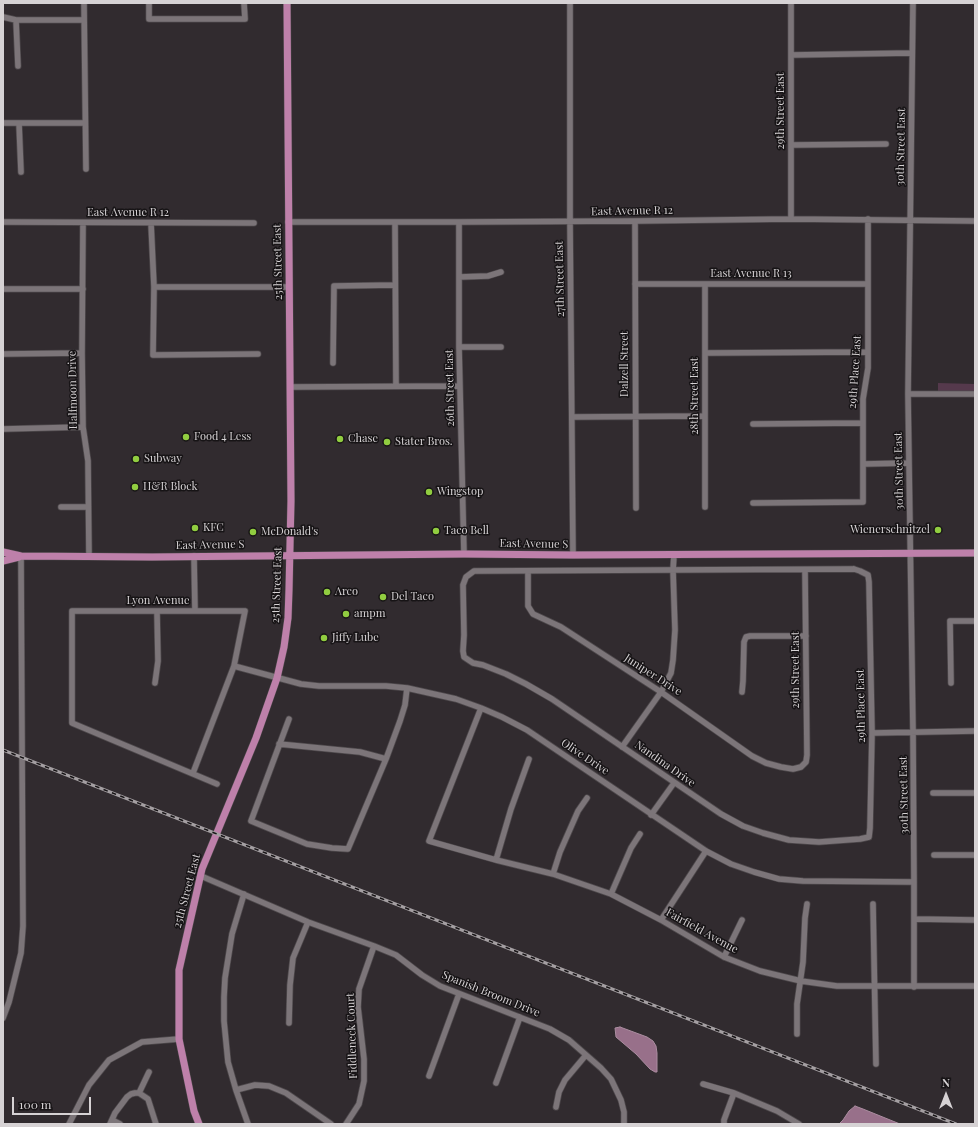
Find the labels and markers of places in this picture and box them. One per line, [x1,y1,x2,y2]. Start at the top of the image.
place label: Food 4 Less [194,430,251,444]
marker: Food 4 Less [181,432,191,442]
place label: Chase [348,432,378,446]
marker: Chase [335,434,345,444]
place label: Stater Bros. [395,435,453,449]
marker: Stater Bros. [382,437,392,447]
place label: Subway [144,452,182,466]
marker: Subway [131,454,141,464]
place label: H&R Block [143,480,198,494]
marker: H&R Block [130,482,140,492]
place label: Wingstop [437,485,483,499]
marker: Wingstop [424,487,434,497]
place label: KFC [203,521,224,535]
marker: KFC [190,523,200,533]
place label: Wienerschnitzel [850,523,930,537]
place label: Taco Bell [444,524,489,538]
place label: McDonald's [261,525,318,539]
marker: Wienerschnitzel [933,525,943,535]
marker: Taco Bell [431,526,441,536]
marker: McDonald's [248,527,258,537]
place label: Arco [335,585,358,599]
marker: Arco [322,587,332,597]
place label: Del Taco [391,590,434,604]
marker: Del Taco [378,592,388,602]
place label: ampm [354,607,385,621]
marker: ampm [341,609,351,619]
place label: Jiffy Lube [332,631,379,645]
marker: Jiffy Lube [319,633,329,643]

